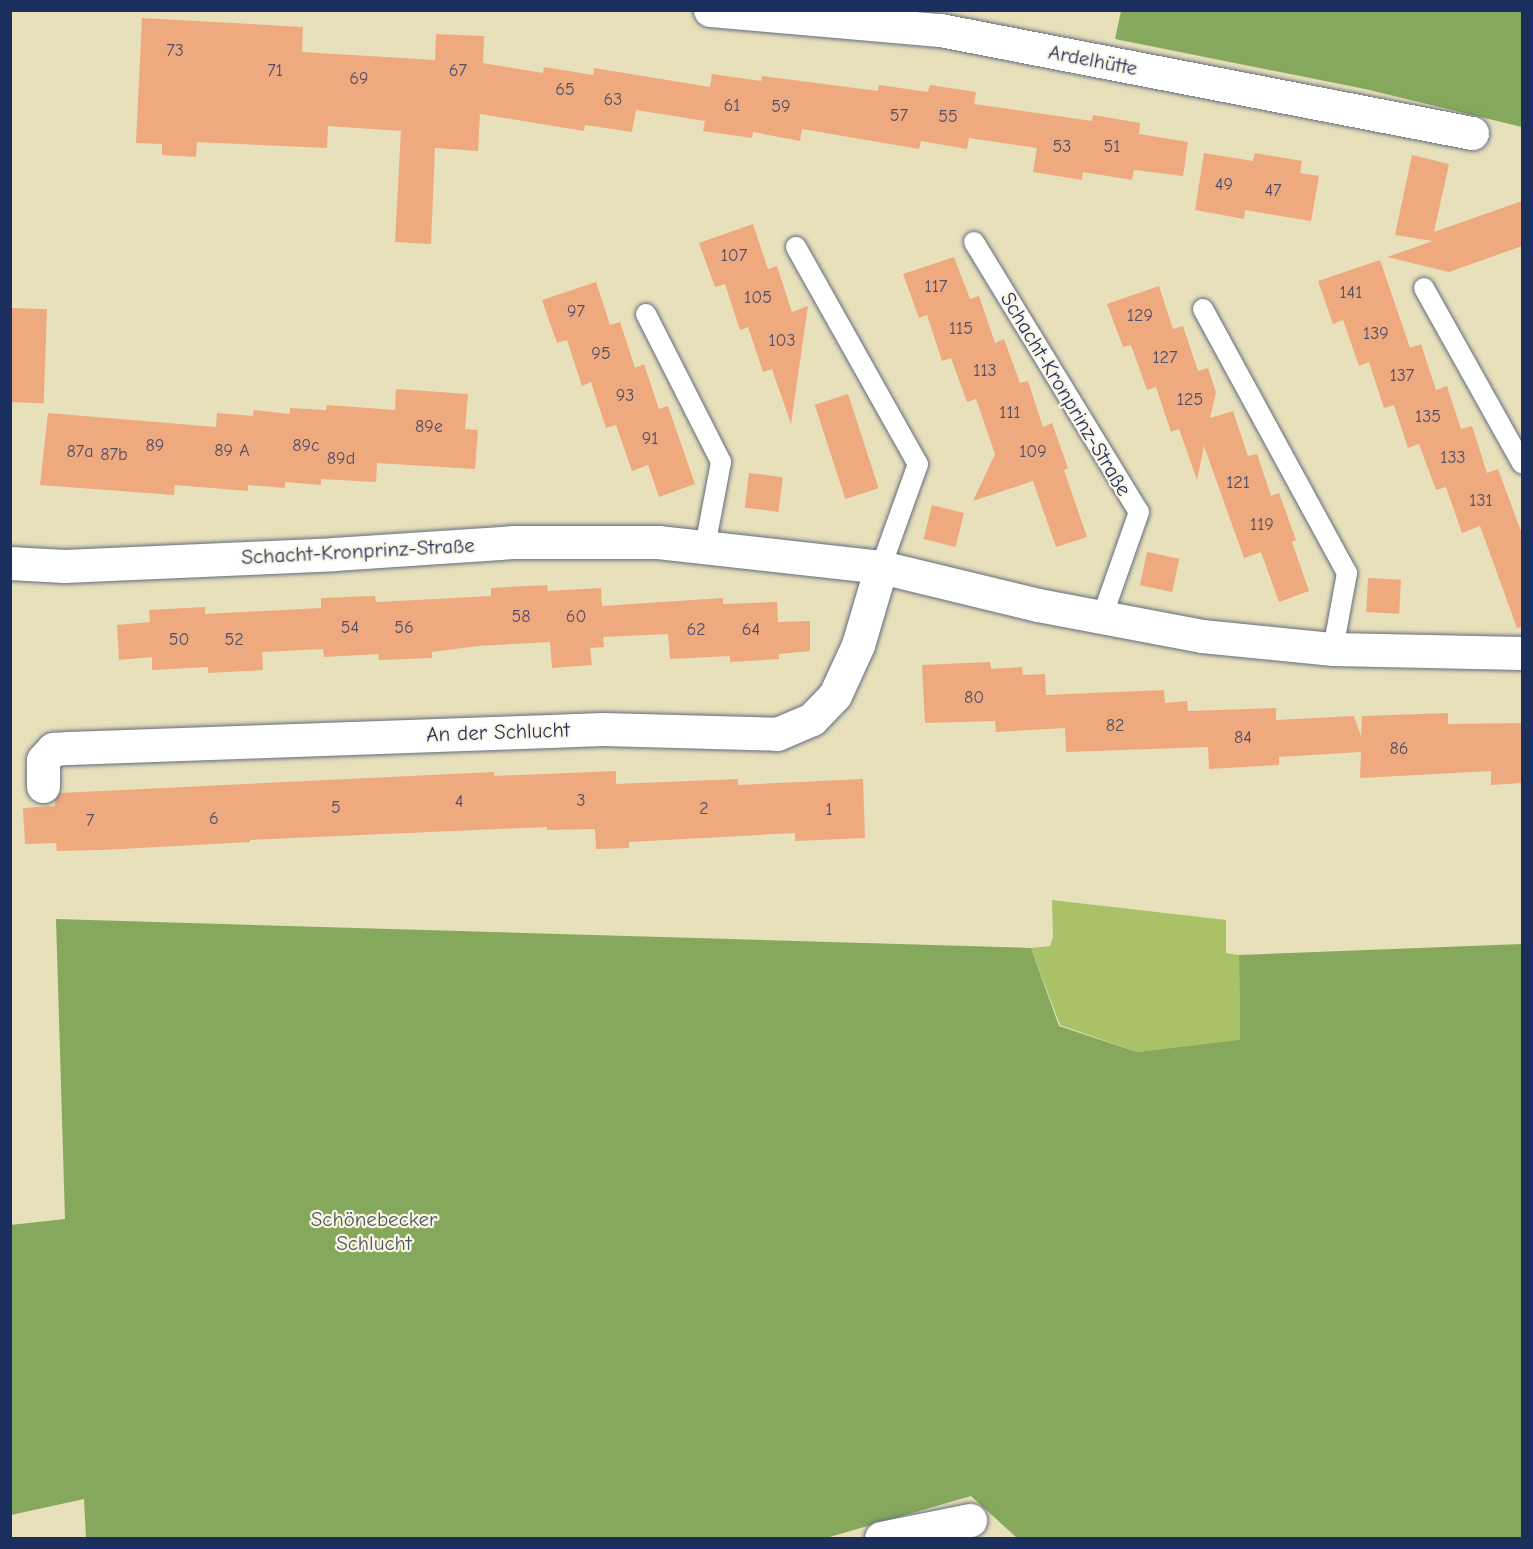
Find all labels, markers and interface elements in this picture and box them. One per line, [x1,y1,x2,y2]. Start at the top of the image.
street label: Ardelhütte [1046,39,1140,81]
house number: 73 [166,40,184,62]
house number: 71 [267,60,283,82]
house number: 67 [449,60,467,82]
house number: 69 [349,68,369,90]
house number: 65 [555,79,575,101]
house number: 63 [604,89,622,111]
house number: 61 [724,95,740,117]
house number: 59 [771,96,791,118]
house number: 57 [890,105,908,127]
house number: 55 [938,106,958,128]
house number: 53 [1053,136,1071,158]
house number: 51 [1104,136,1120,158]
house number: 49 [1215,174,1233,196]
house number: 47 [1264,180,1282,202]
house number: 107 [721,245,747,267]
house number: 117 [925,276,947,298]
house number: 141 [1340,282,1362,304]
house number: 105 [744,287,772,309]
street label: Schacht-Kronprinz-Straße [995,287,1137,501]
house number: 97 [567,301,585,323]
house number: 129 [1127,305,1153,327]
house number: 115 [949,318,973,340]
house number: 139 [1363,323,1389,345]
house number: 103 [768,330,796,352]
house number: 95 [591,343,611,365]
house number: 127 [1152,347,1178,369]
house number: 113 [973,360,997,382]
house number: 137 [1390,365,1414,387]
house number: 93 [616,385,634,407]
house number: 125 [1177,389,1203,411]
house number: 111 [999,402,1021,424]
house number: 135 [1415,406,1441,428]
house number: 89e [415,416,443,438]
house number: 91 [642,428,658,450]
house number: 89 [146,435,164,457]
house number: 89c [292,435,320,457]
house number: 89 A [214,440,250,462]
house number: 87a [66,441,94,463]
house number: 109 [1019,441,1047,463]
house number: 87b [100,444,128,466]
house number: 133 [1440,447,1466,469]
house number: 89d [327,448,355,470]
house number: 121 [1226,472,1250,494]
house number: 131 [1469,490,1493,512]
house number: 119 [1250,514,1274,536]
street label: Schacht-Kronprinz-Straße [241,532,475,570]
house number: 58 [511,606,531,628]
house number: 60 [566,606,586,628]
house number: 54 [341,617,359,639]
house number: 56 [394,617,414,639]
house number: 62 [686,619,706,641]
house number: 64 [742,619,760,641]
house number: 50 [169,629,189,651]
house number: 52 [224,629,244,651]
house number: 80 [964,687,984,709]
house number: 82 [1106,715,1124,737]
street label: An der Schlucht [426,717,570,747]
house number: 84 [1234,727,1252,749]
house number: 86 [1389,738,1409,760]
house number: 3 [576,790,586,812]
house number: 4 [455,791,463,813]
house number: 5 [331,797,341,819]
house number: 2 [699,798,709,820]
house number: 1 [825,799,833,821]
house number: 6 [209,808,219,830]
house number: 7 [86,810,94,832]
park label: Schönebecker Schlucht [311,1206,437,1256]

